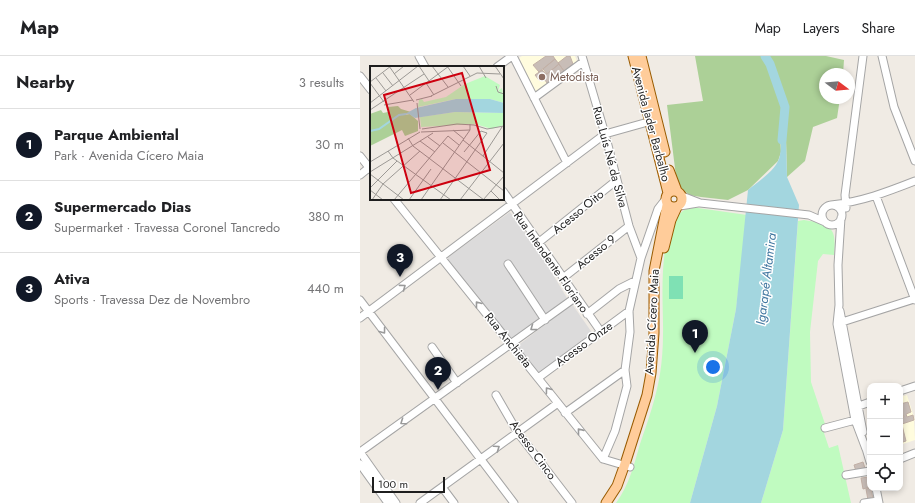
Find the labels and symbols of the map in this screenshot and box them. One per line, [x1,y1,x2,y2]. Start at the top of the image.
street label: Avenida Jader Barbalho [627,64,675,184]
inset map [370,66,504,200]
place label: Metodista [550,68,599,86]
north arrow [819,68,855,104]
marker: Metodista [537,72,547,82]
street label: Rua Luís Né da Silva [588,104,632,210]
street label: Acesso Oito [548,185,608,238]
street label: Rua Intendente Floriano [509,208,593,317]
street label: Acesso 9 [572,230,620,274]
water label: Igarapé Altamira [751,232,781,326]
pin: 3 [387,244,413,277]
street label: Avenida Cícero Maia [640,268,664,375]
one-way arrow [398,284,405,291]
one-way arrow [476,302,483,309]
street label: Rua Anchieta [480,308,536,372]
street label: Acesso Onze [552,317,616,371]
pin: 1 [682,320,708,353]
one-way arrow [530,324,537,331]
one-way arrow [379,327,386,334]
pin: 2 [425,357,451,390]
your location [703,357,723,377]
one-way arrow [546,388,553,395]
one-way arrow [400,417,407,424]
street label: Acesso Cinco [505,417,561,484]
one-way arrow [578,429,585,436]
one-way arrow [492,446,499,453]
scale bar [372,475,445,494]

